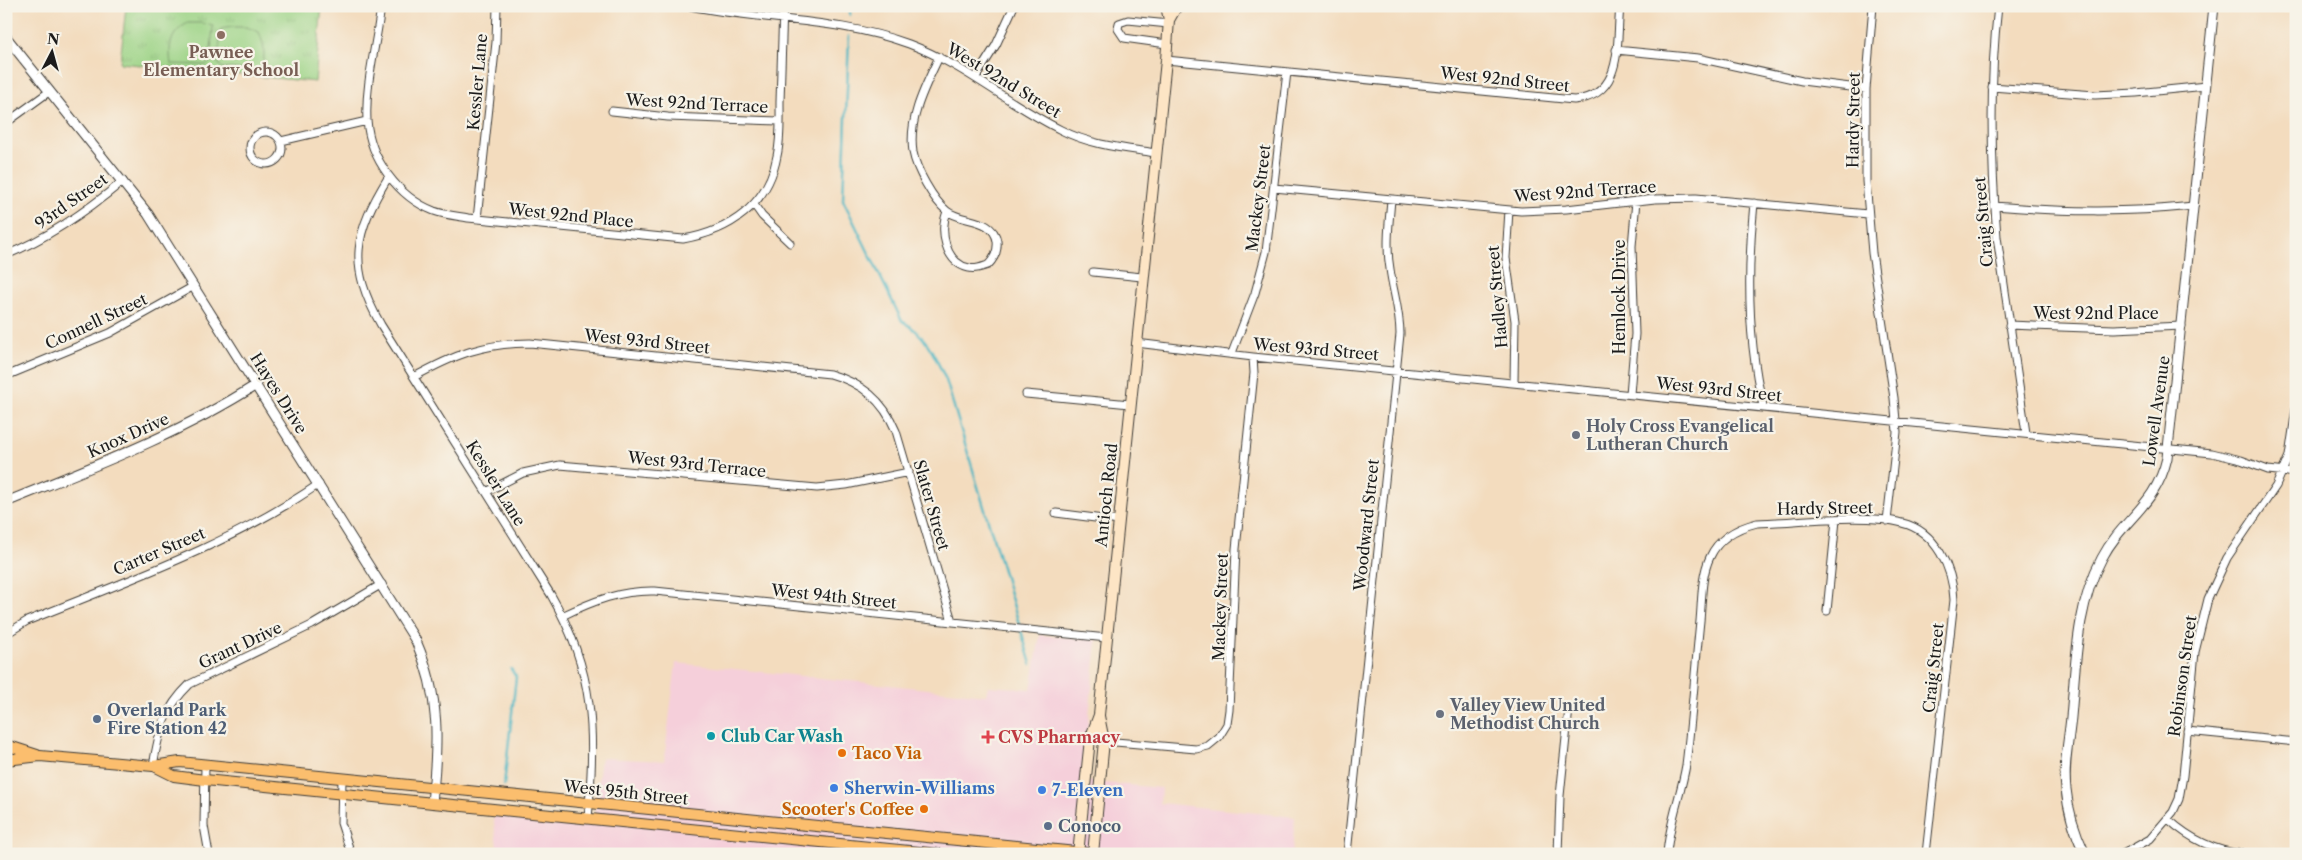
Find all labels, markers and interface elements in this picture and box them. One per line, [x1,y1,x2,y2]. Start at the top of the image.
north arrow [28,28,78,78]
text: N [46,29,60,49]
marker: Pawnee Elementary School [215,29,227,41]
street label: Kessler Lane [463,33,491,131]
street label: West 92nd Street [942,37,1065,122]
place label: Pawnee Elementary School [143,42,299,80]
street label: West 92nd Street [1438,62,1571,96]
street label: Hardy Street [1842,71,1864,168]
street label: West 92nd Terrace [624,89,769,117]
street label: Mackey Street [1241,143,1275,253]
street label: 93rd Street [31,169,111,233]
street label: West 92nd Terrace [1512,176,1657,206]
street label: Craig Street [1969,176,1997,268]
street label: West 92nd Place [506,198,635,232]
street label: Hemlock Drive [1609,240,1629,354]
street label: Hadley Street [1483,244,1511,349]
street label: Connell Street [42,288,150,353]
street label: West 92nd Place [2032,303,2159,323]
street label: West 93rd Street [582,324,711,358]
street label: West 93rd Street [1251,333,1380,364]
street label: Hayes Drive [246,349,312,437]
street label: Lowell Avenue [2138,354,2174,468]
street label: West 93rd Street [1654,372,1783,406]
street label: Knox Drive [84,408,172,462]
place label: Holy Cross Evangelical Lutheran Church [1586,416,1774,454]
marker: Holy Cross Evangelical Lutheran Church [1570,429,1582,441]
street label: Kessler Lane [462,436,530,530]
street label: Antioch Road [1090,442,1121,549]
street label: West 93rd Terrace [626,447,767,481]
street label: Slater Street [910,457,955,553]
street label: Woodward Street [1349,458,1383,593]
street label: Hardy Street [1777,497,1874,519]
street label: Carter Street [110,522,208,579]
street label: Mackey Street [1208,552,1232,661]
street label: West 94th Street [769,579,898,613]
street label: Robinson Street [2164,614,2200,738]
street label: Grant Drive [195,617,285,673]
street label: Craig Street [1918,622,1948,714]
place label: Valley View United Methodist Church [1449,695,1606,733]
place label: Overland Park Fire Station 42 [107,700,227,738]
marker: Valley View United Methodist Church [1434,708,1446,720]
marker: Overland Park Fire Station 42 [91,713,103,725]
place label: Club Car Wash [721,726,843,746]
place label: CVS Pharmacy [998,727,1121,747]
marker: Club Car Wash [705,730,717,742]
marker: CVS Pharmacy [982,731,994,743]
place label: Taco Via [852,743,923,763]
marker: Taco Via [836,747,848,759]
street label: West 95th Street [562,775,690,809]
place label: Sherwin-Williams [844,778,995,798]
place label: 7-Eleven [1052,780,1123,800]
marker: Sherwin-Williams [828,782,840,794]
marker: 7-Eleven [1036,784,1048,796]
place label: Scooter's Coffee [781,799,914,819]
marker: Scooter's Coffee [918,803,930,815]
place label: Conoco [1058,816,1121,836]
marker: Conoco [1042,820,1054,832]

